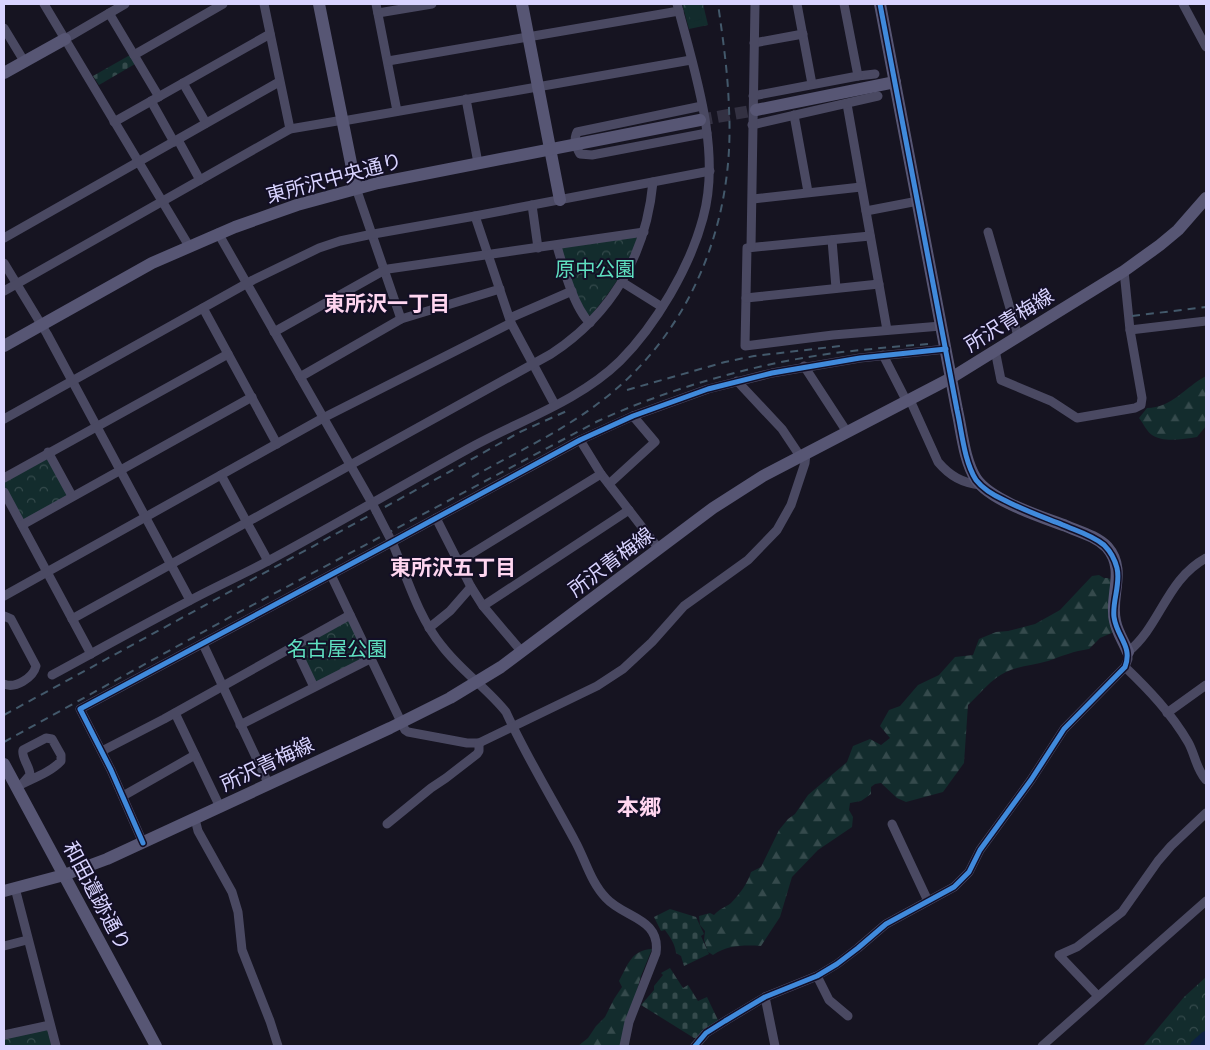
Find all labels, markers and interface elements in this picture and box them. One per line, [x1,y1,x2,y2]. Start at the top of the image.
street label: 東所沢中央通り [264,150,404,207]
park label: 原中公園 [555,259,635,280]
street label: 所沢青梅線 [961,284,1057,356]
district label: 東所沢一丁目 [324,293,450,315]
street label: 所沢青梅線 [564,523,658,601]
district label: 東所沢五丁目 [390,557,516,579]
park label: 名古屋公園 [287,638,387,660]
street label: 所沢青梅線 [217,733,317,795]
district label: 本郷 [617,796,661,819]
street label: 和田遺跡通り [59,838,134,954]

